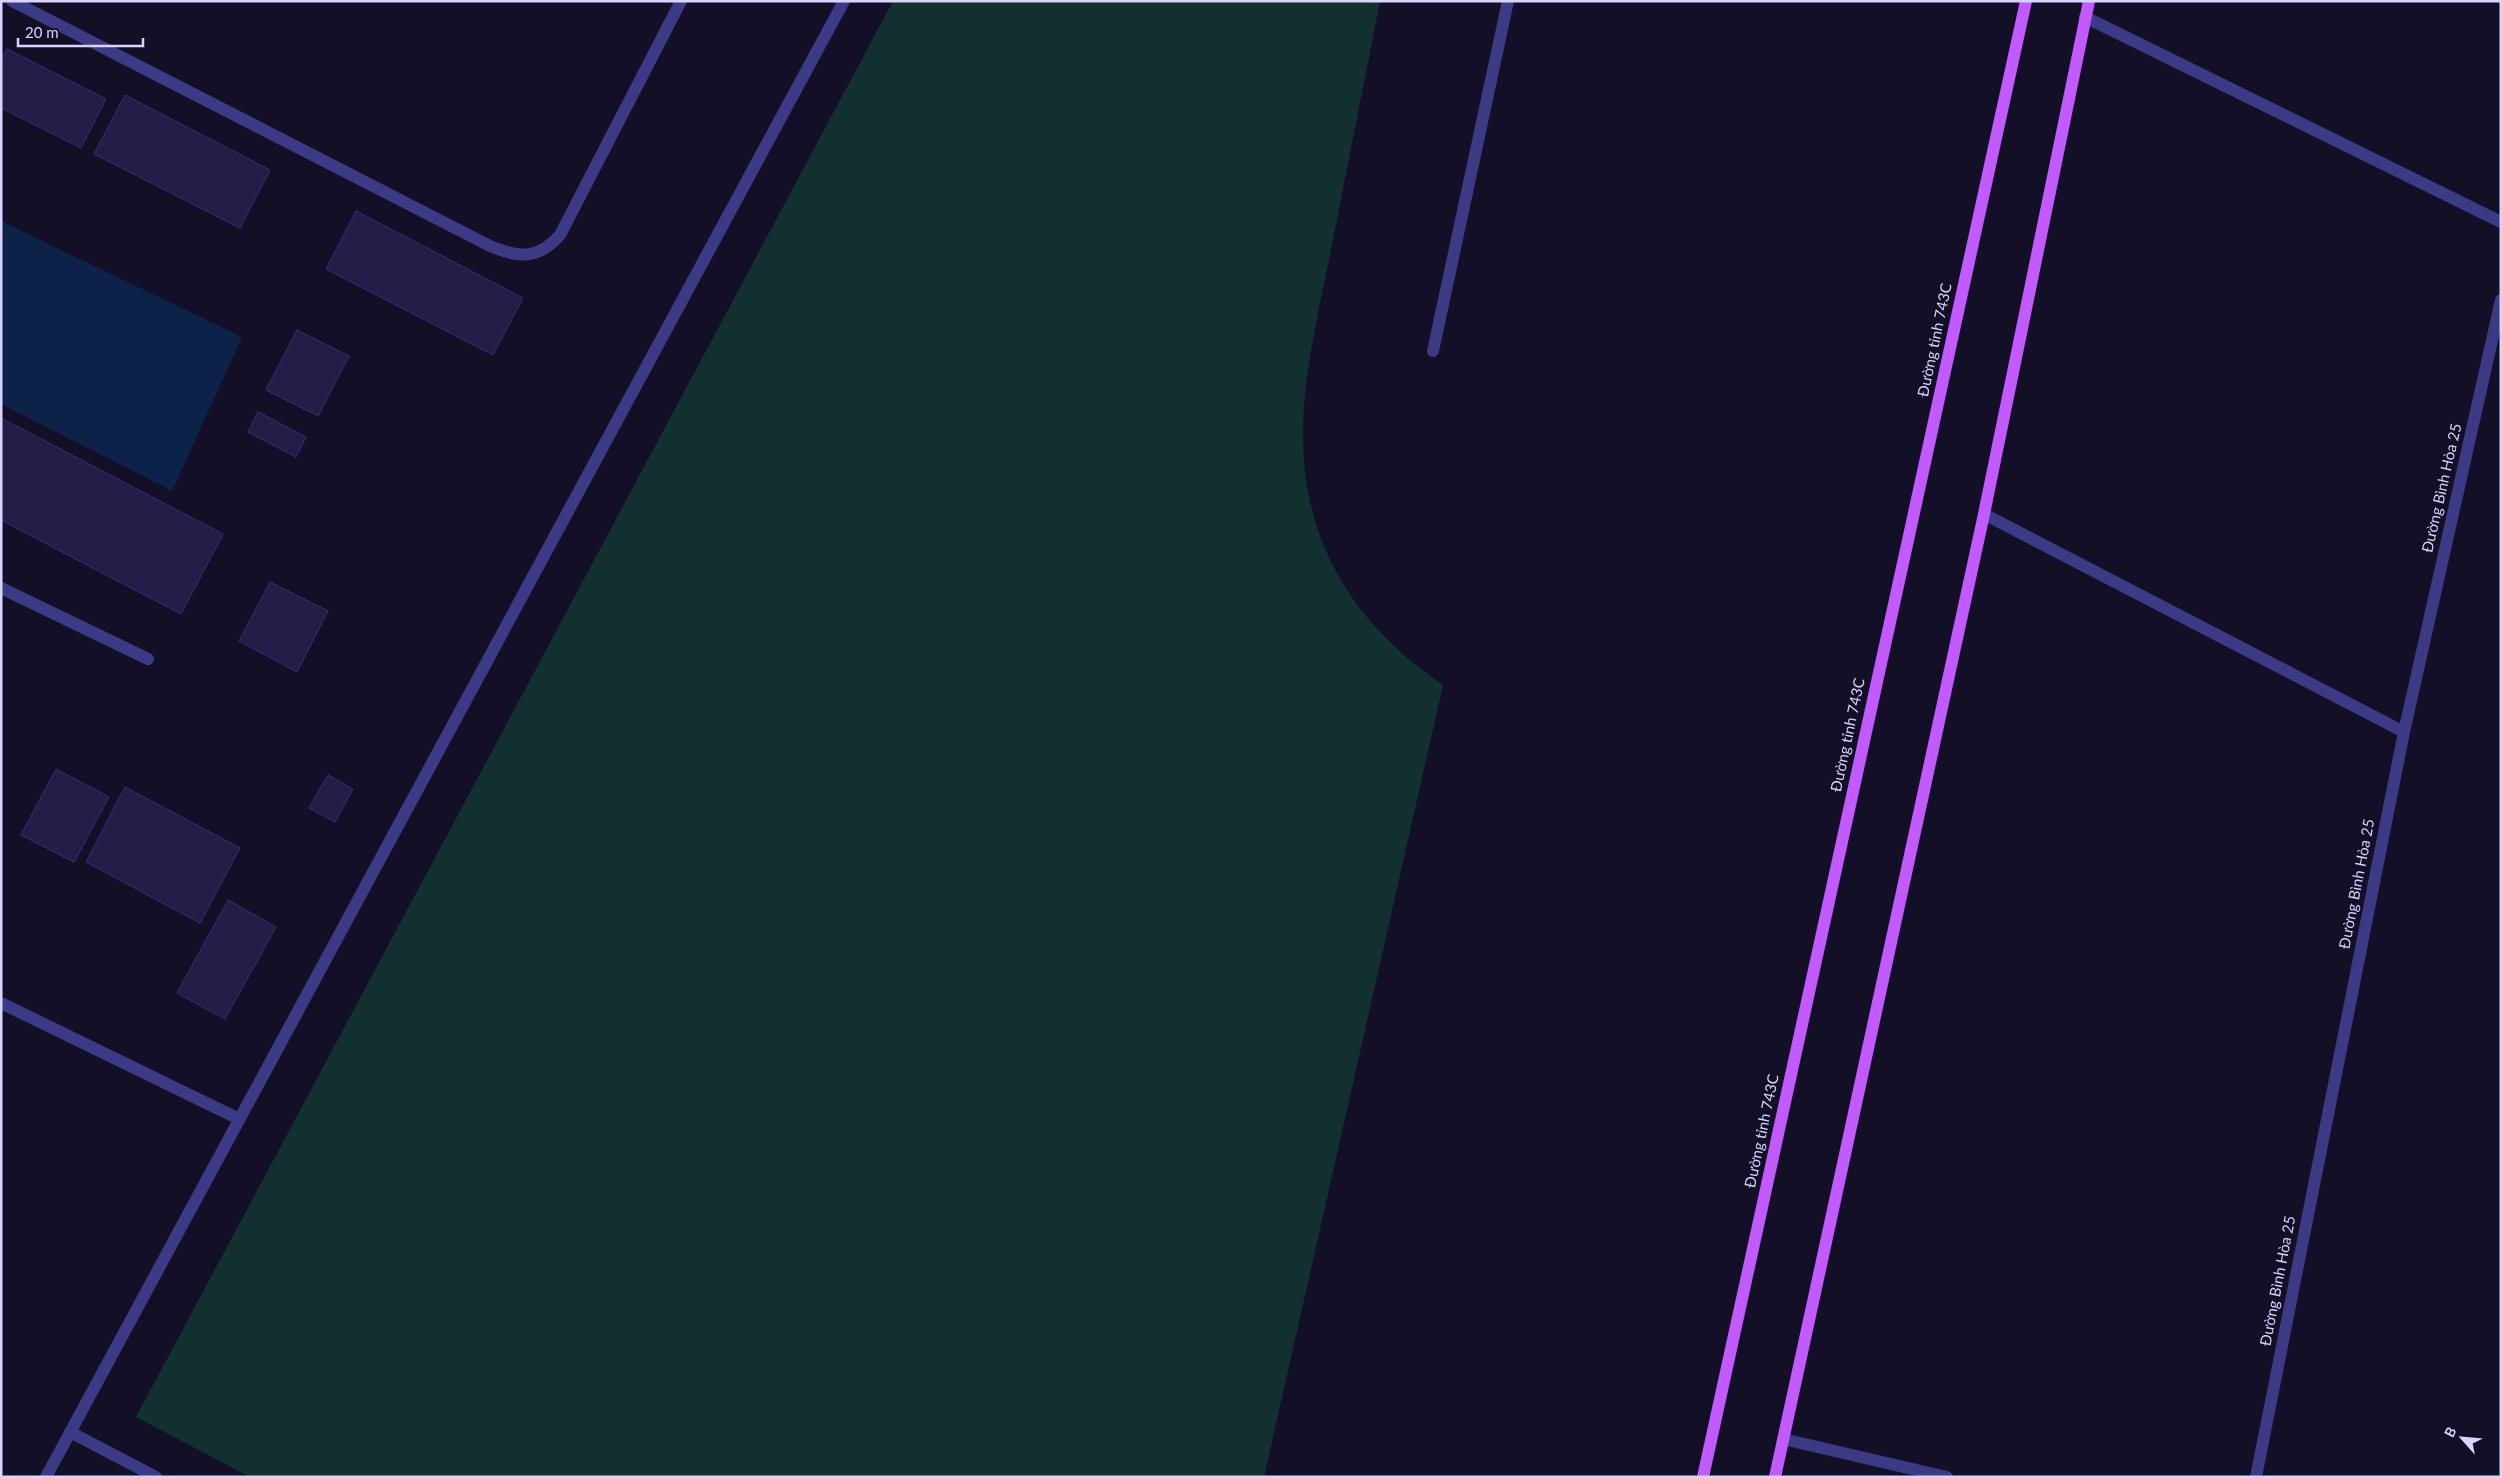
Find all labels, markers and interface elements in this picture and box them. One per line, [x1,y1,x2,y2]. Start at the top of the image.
scale bar [18,15,142,47]
text: 20 m [25,23,59,41]
street label: Đường tỉnh 743C [1913,281,1955,398]
street label: Đường Bình Hòa 25 [2417,421,2465,554]
street label: Đường tỉnh 743C [1826,676,1868,793]
street label: Đường Bình Hòa 25 [2335,817,2377,950]
street label: Đường tỉnh 743C [1740,1072,1782,1189]
street label: Đường Bình Hòa 25 [2256,1214,2298,1347]
north arrow [2437,1413,2487,1463]
text: B [2440,1424,2460,1440]

